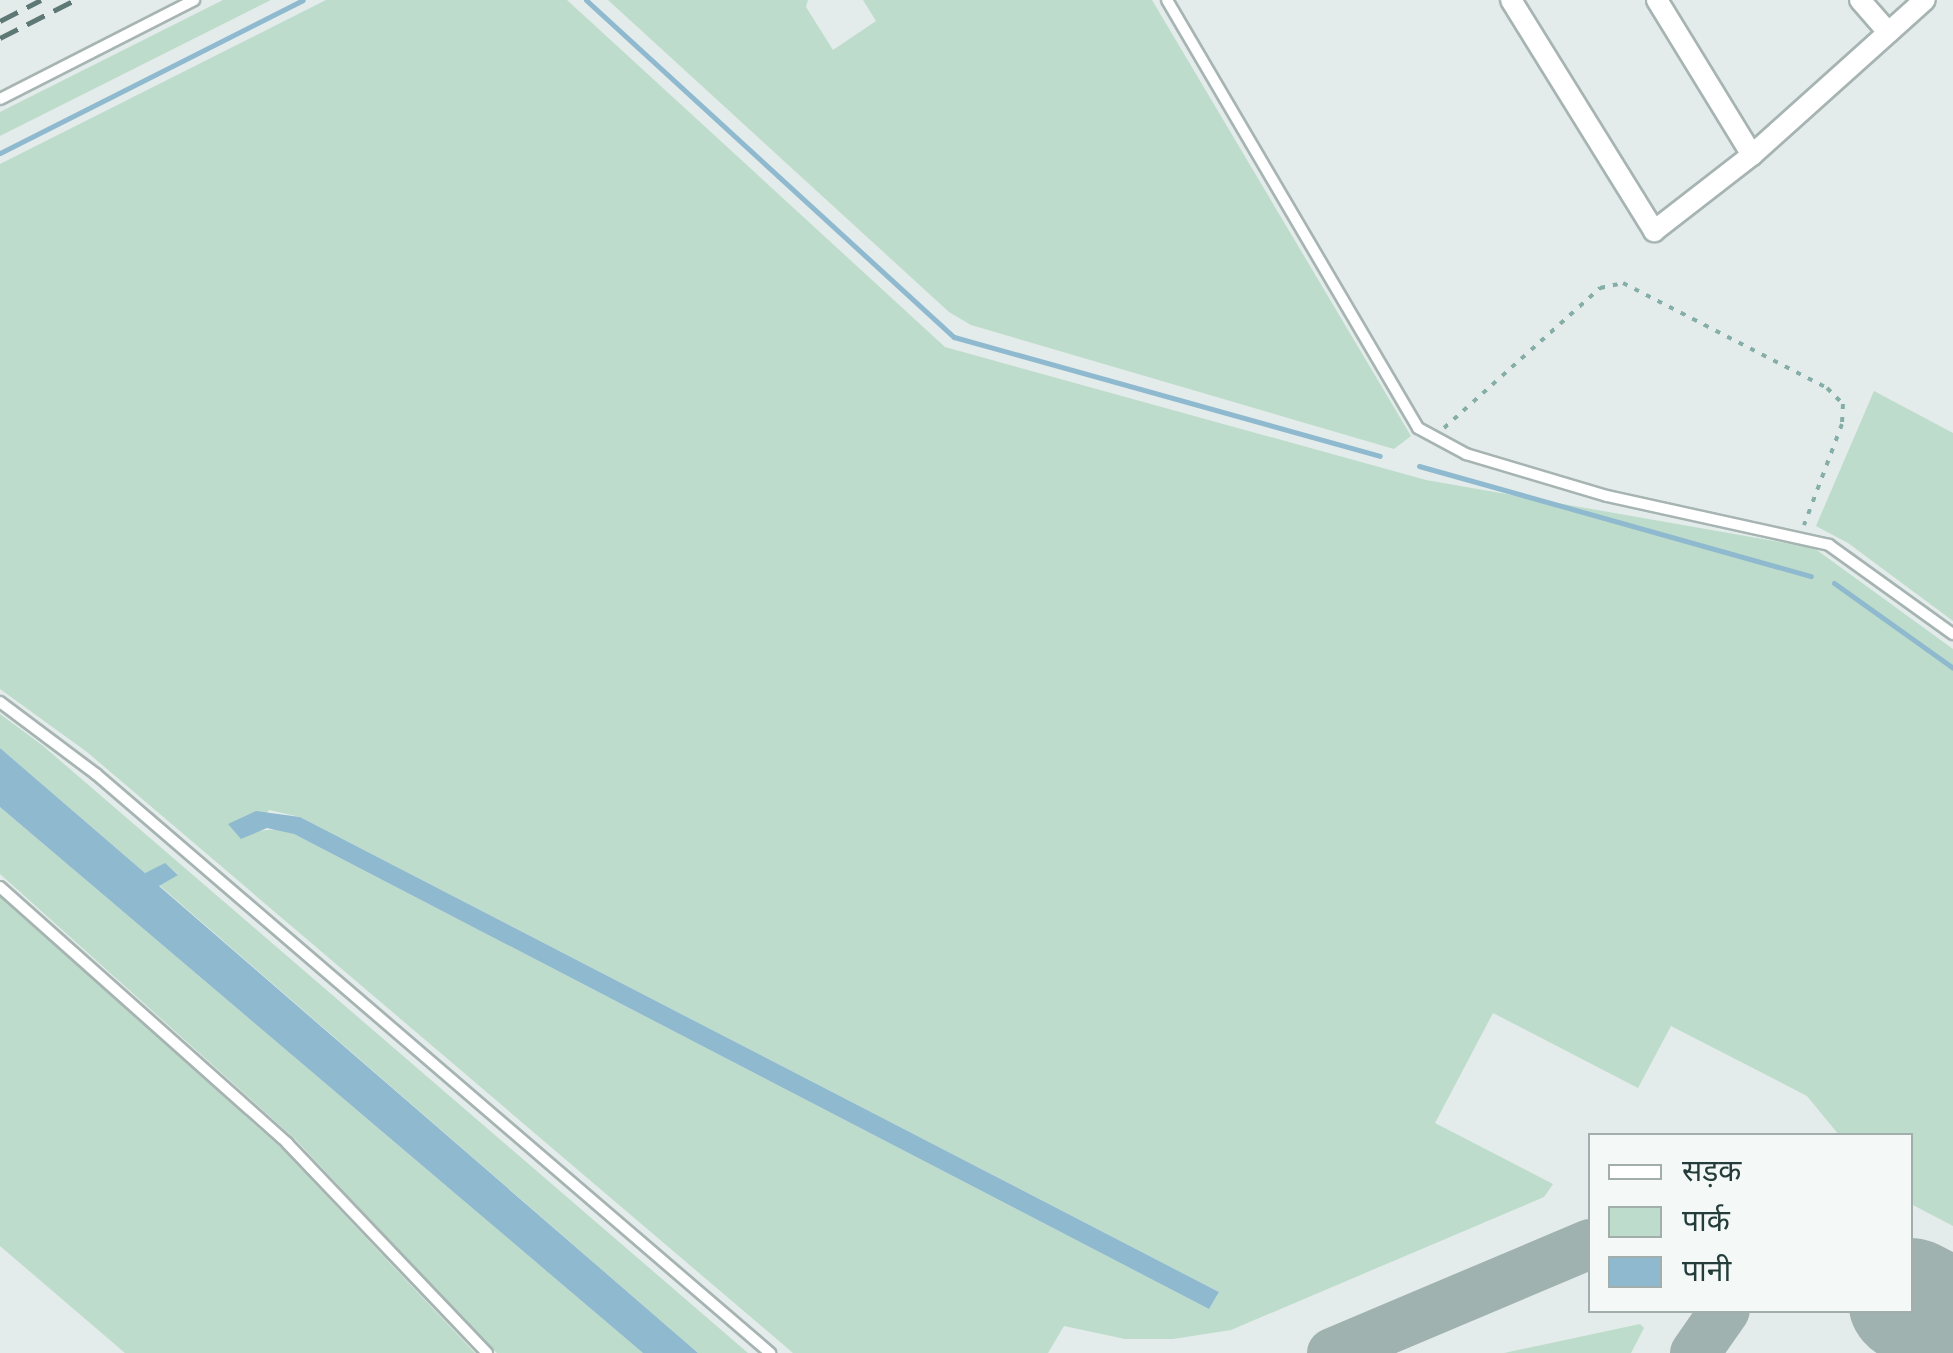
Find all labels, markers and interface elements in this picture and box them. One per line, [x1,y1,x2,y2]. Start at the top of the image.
legend [1588,1133,1913,1313]
text: सड़क [1682,1151,1741,1190]
text: पार्क [1682,1201,1730,1240]
text: पानी [1682,1251,1731,1290]

